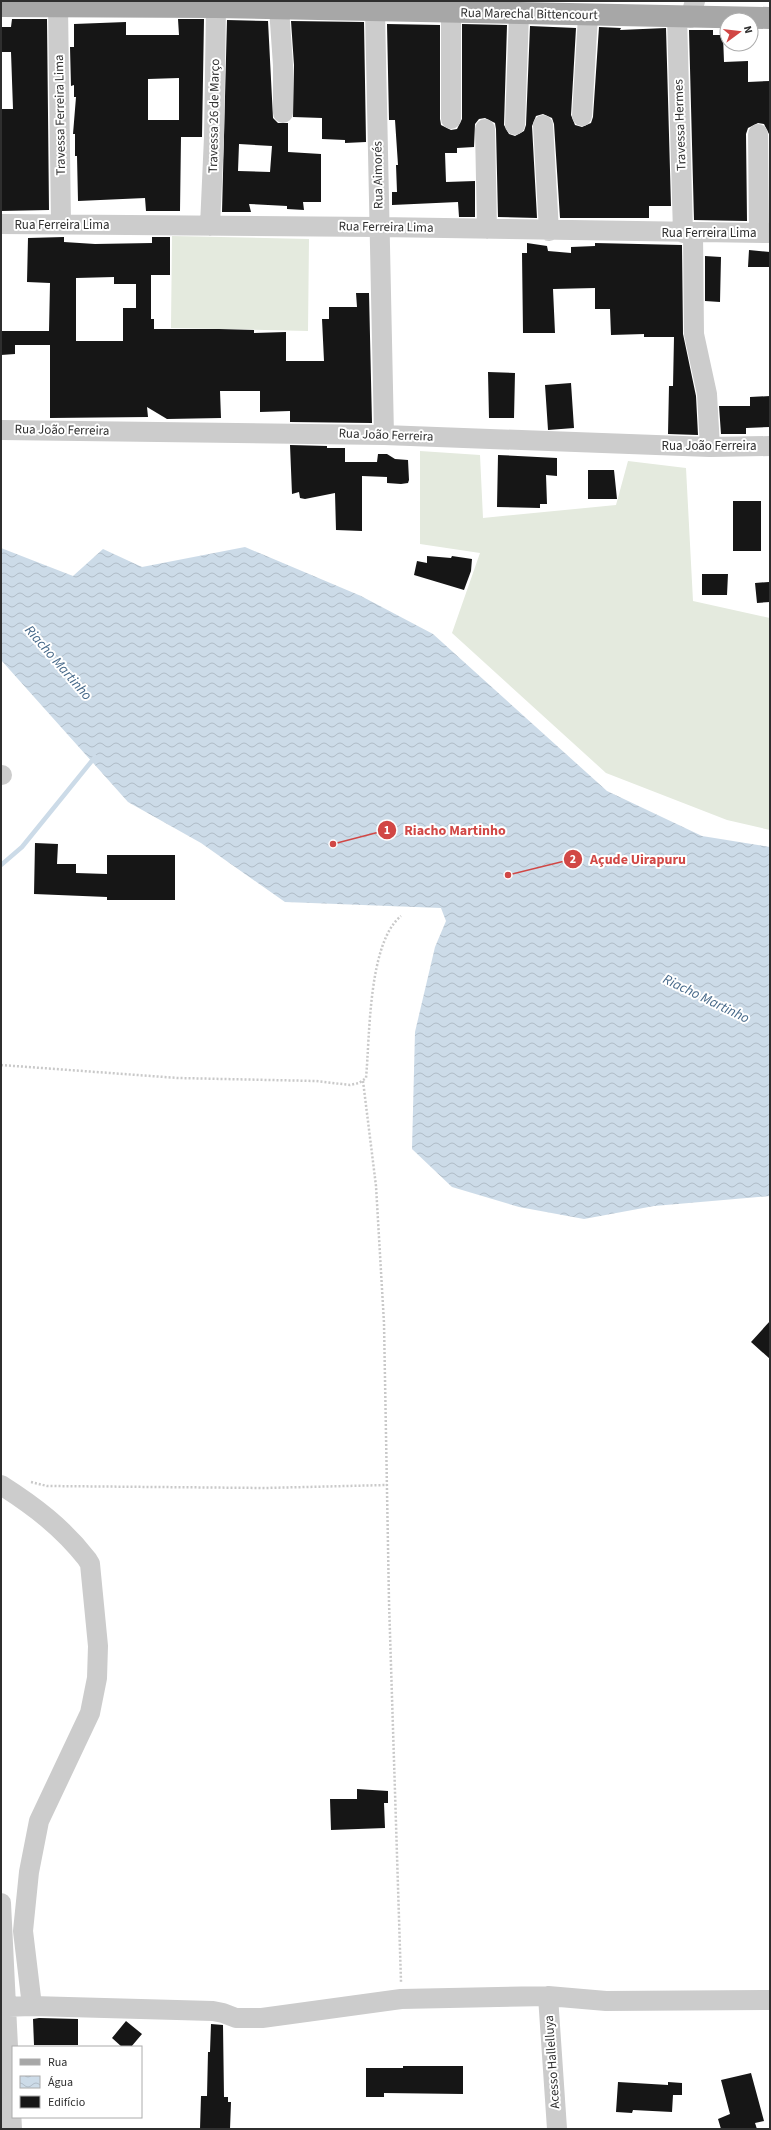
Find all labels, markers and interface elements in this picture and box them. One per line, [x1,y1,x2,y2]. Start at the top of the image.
street label: Rua Marechal Bittencourt [460,4,598,24]
north arrow [719,12,759,52]
text: N [740,24,756,35]
street label: Travessa Ferreira Lima [50,54,70,176]
street label: Travessa 26 de Março [204,59,224,173]
street label: Travessa Hermes [669,78,691,171]
street label: Rua Aimorés [368,140,388,209]
street label: Rua Ferreira Lima [14,216,110,234]
street label: Rua Ferreira Lima [338,217,434,237]
street label: Rua Ferreira Lima [661,224,757,242]
street label: Rua João Ferreira [14,420,110,440]
street label: Rua João Ferreira [338,424,434,446]
street label: Rua João Ferreira [662,437,756,455]
water label: Riacho Martinho [20,621,96,705]
callout: Riacho Martinho [377,817,514,843]
text: Riacho Martinho [404,821,506,841]
text: 1 [384,822,390,839]
callout: Açude Uirapuru [563,846,694,872]
text: Açude Uirapuru [589,850,686,870]
text: 2 [570,851,576,868]
water label: Riacho Martinho [659,969,753,1029]
street label: Acesso Hallelluya [540,2015,564,2109]
legend [12,2046,142,2118]
text: Rua [48,2054,67,2071]
text: Água [48,2074,73,2091]
text: Edifício [48,2094,85,2111]

